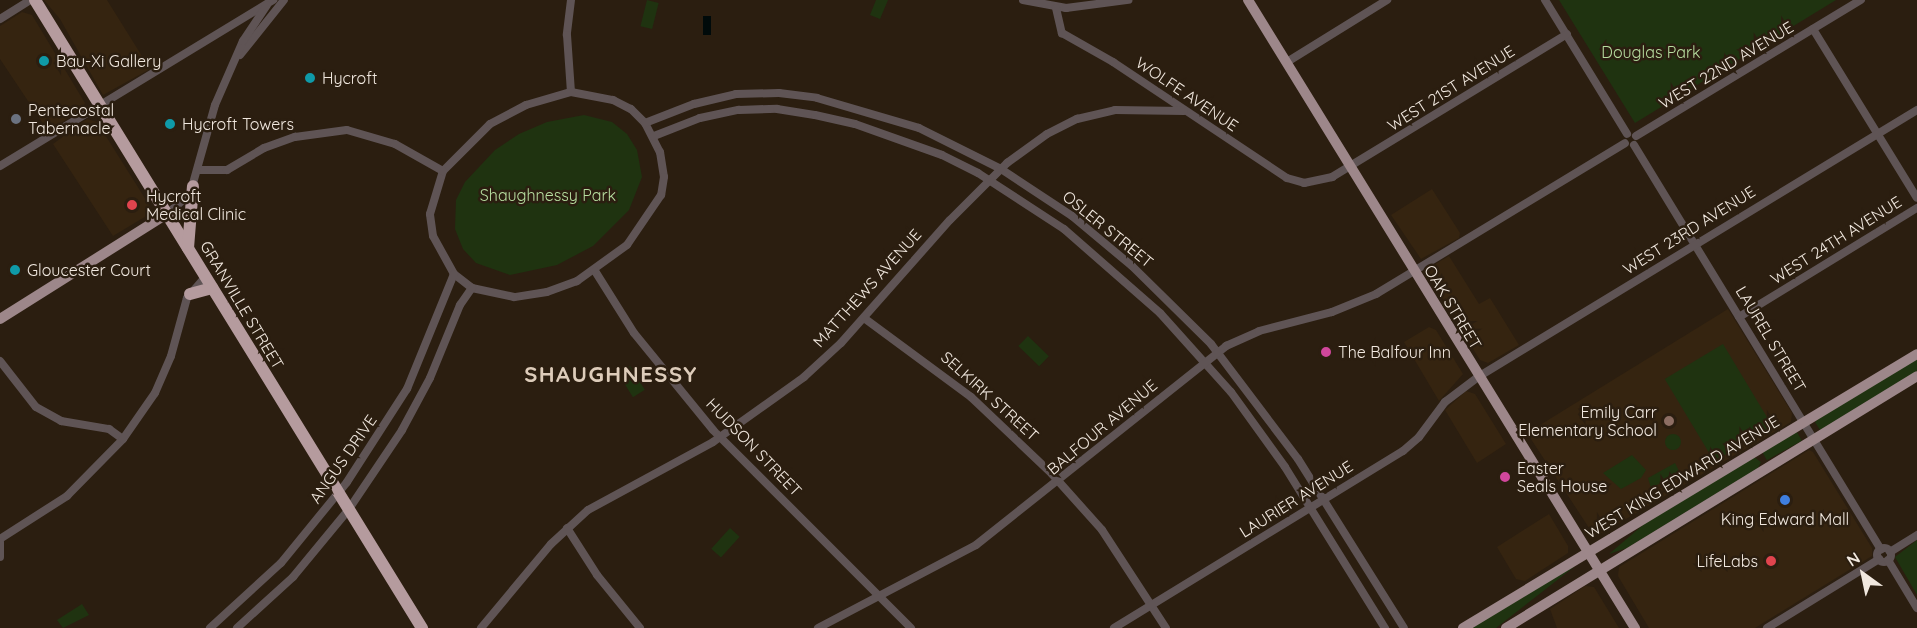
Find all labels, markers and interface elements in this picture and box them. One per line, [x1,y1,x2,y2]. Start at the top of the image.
street label: WEST 22ND AVENUE [1655,17,1797,113]
street label: WEST 21ST AVENUE [1384,41,1518,135]
park label: Douglas Park [1601,42,1701,62]
place label: Bau-Xi Gallery [56,51,161,71]
street label: WOLFE AVENUE [1132,53,1242,135]
marker: Bau-Xi Gallery [37,54,51,68]
place label: Hycroft [322,68,378,88]
marker: Hycroft [303,71,317,85]
place label: Pentecostal Tabernacle [28,100,114,138]
marker: Pentecostal Tabernacle [9,112,23,126]
place label: Hycroft Towers [182,114,294,134]
marker: Hycroft Towers [163,117,177,131]
street label: WEST 23RD AVENUE [1619,182,1759,278]
park label: Shaughnessy Park [480,185,616,205]
place label: Hycroft Medical Clinic [146,186,246,224]
street label: OSLER STREET [1059,187,1157,271]
street label: WEST 24TH AVENUE [1767,192,1905,288]
marker: Hycroft Medical Clinic [123,196,141,214]
street label: MATTHEWS AVENUE [809,225,925,351]
street label: GRANVILLE STREET [196,237,288,373]
place label: Gloucester Court [27,260,151,280]
street label: OAK STREET [1420,261,1486,353]
marker: Gloucester Court [8,263,22,277]
street label: LAUREL STREET [1732,283,1810,395]
place label: The Balfour Inn [1338,342,1451,362]
marker: The Balfour Inn [1319,345,1333,359]
street label: SELKIRK STREET [937,347,1043,445]
district label: SHAUGHNESSY [524,362,698,388]
street label: BALFOUR AVENUE [1043,375,1161,479]
street label: HUDSON STREET [702,394,806,500]
place label: Emily Carr Elementary School [1518,402,1657,440]
street label: ANGUS DRIVE [305,411,381,507]
street label: WEST KING EDWARD AVENUE [1582,411,1782,543]
marker: Emily Carr Elementary School [1662,414,1676,428]
street label: LAURIER AVENUE [1236,456,1356,542]
place label: Easter Seals House [1517,458,1607,496]
marker: Easter Seals House [1498,470,1512,484]
marker: King Edward Mall [1778,493,1792,507]
place label: King Edward Mall [1721,509,1849,529]
north arrow [1833,544,1893,604]
text: N [1843,547,1864,570]
place label: LifeLabs [1696,551,1758,571]
marker: LifeLabs [1762,552,1780,570]

